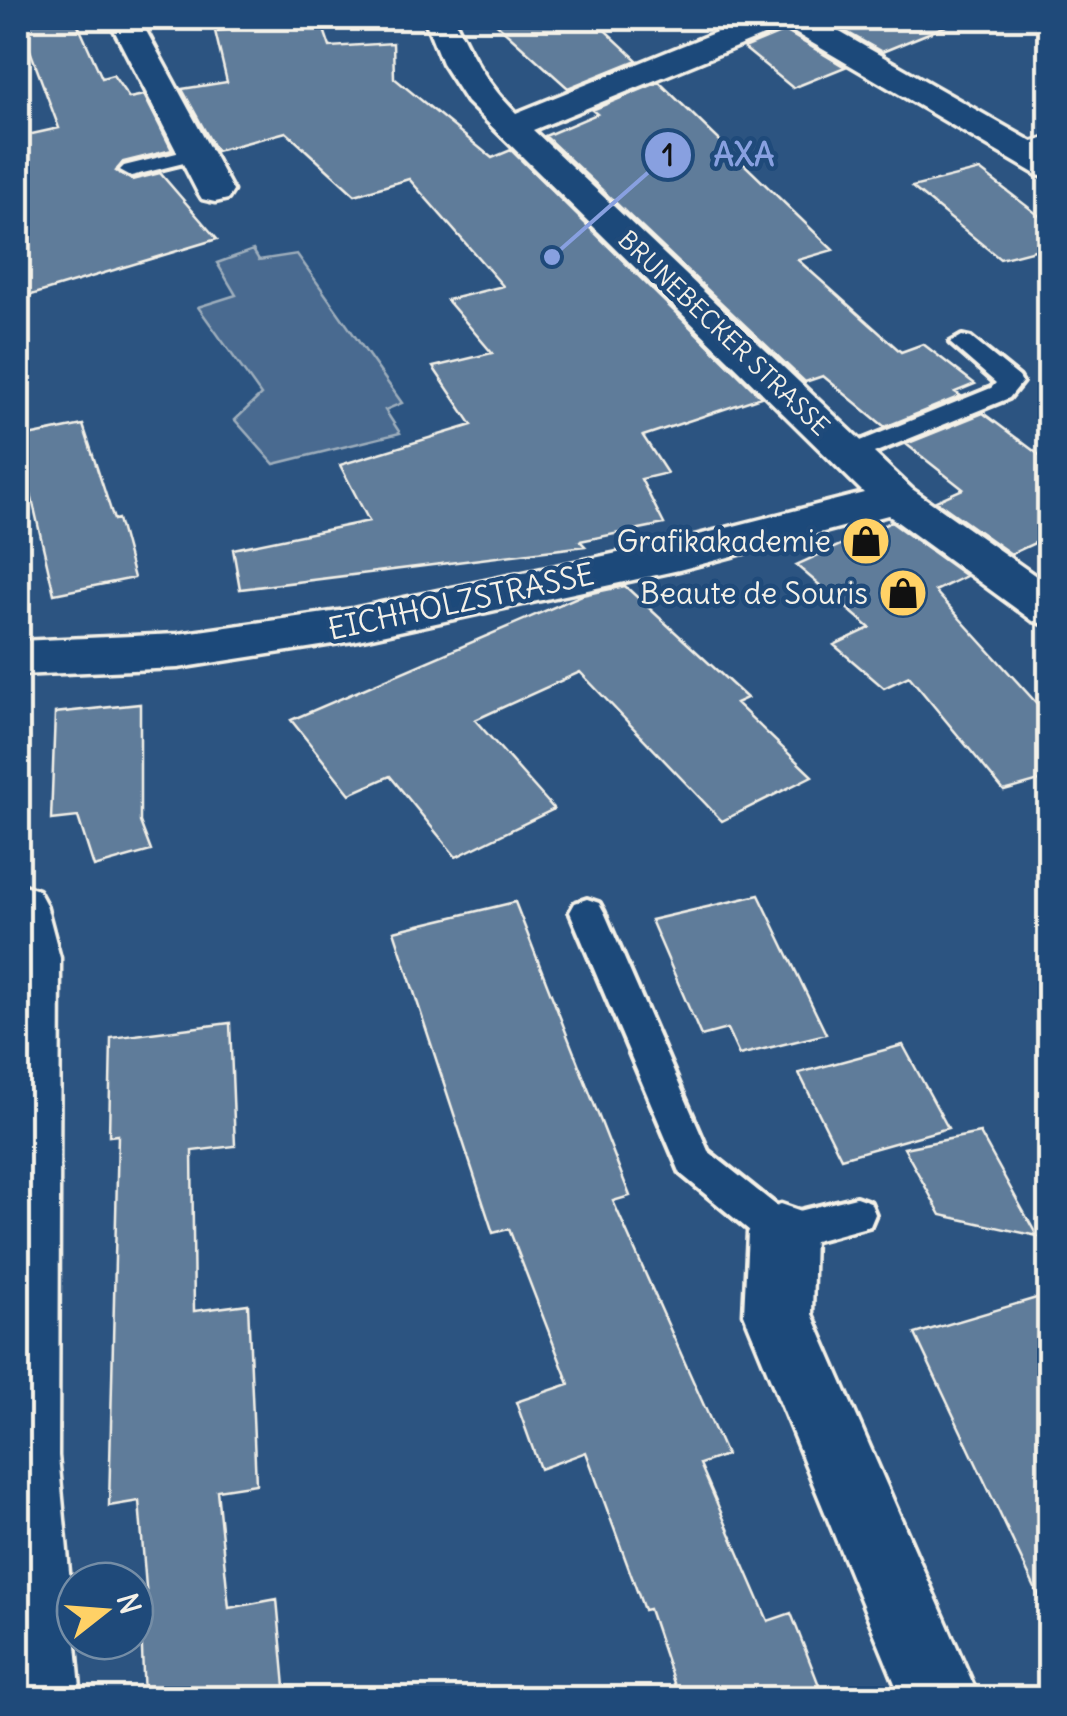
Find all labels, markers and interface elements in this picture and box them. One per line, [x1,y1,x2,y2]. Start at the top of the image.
callout: AXA [643,124,794,186]
text: AXA [713,134,775,175]
text: 1 [662,136,674,174]
street label: BRUNEBECKER STRASSE [612,224,836,442]
shop icon: Grafikakademie [840,515,892,567]
place label: Grafikakademie [617,522,831,560]
street label: EICHHOLZSTRASSE [324,554,598,648]
shop icon: Beaute de Souris [877,567,929,619]
place label: Beaute de Souris [640,574,868,612]
north arrow [55,1561,155,1661]
text: N [109,1589,149,1618]

